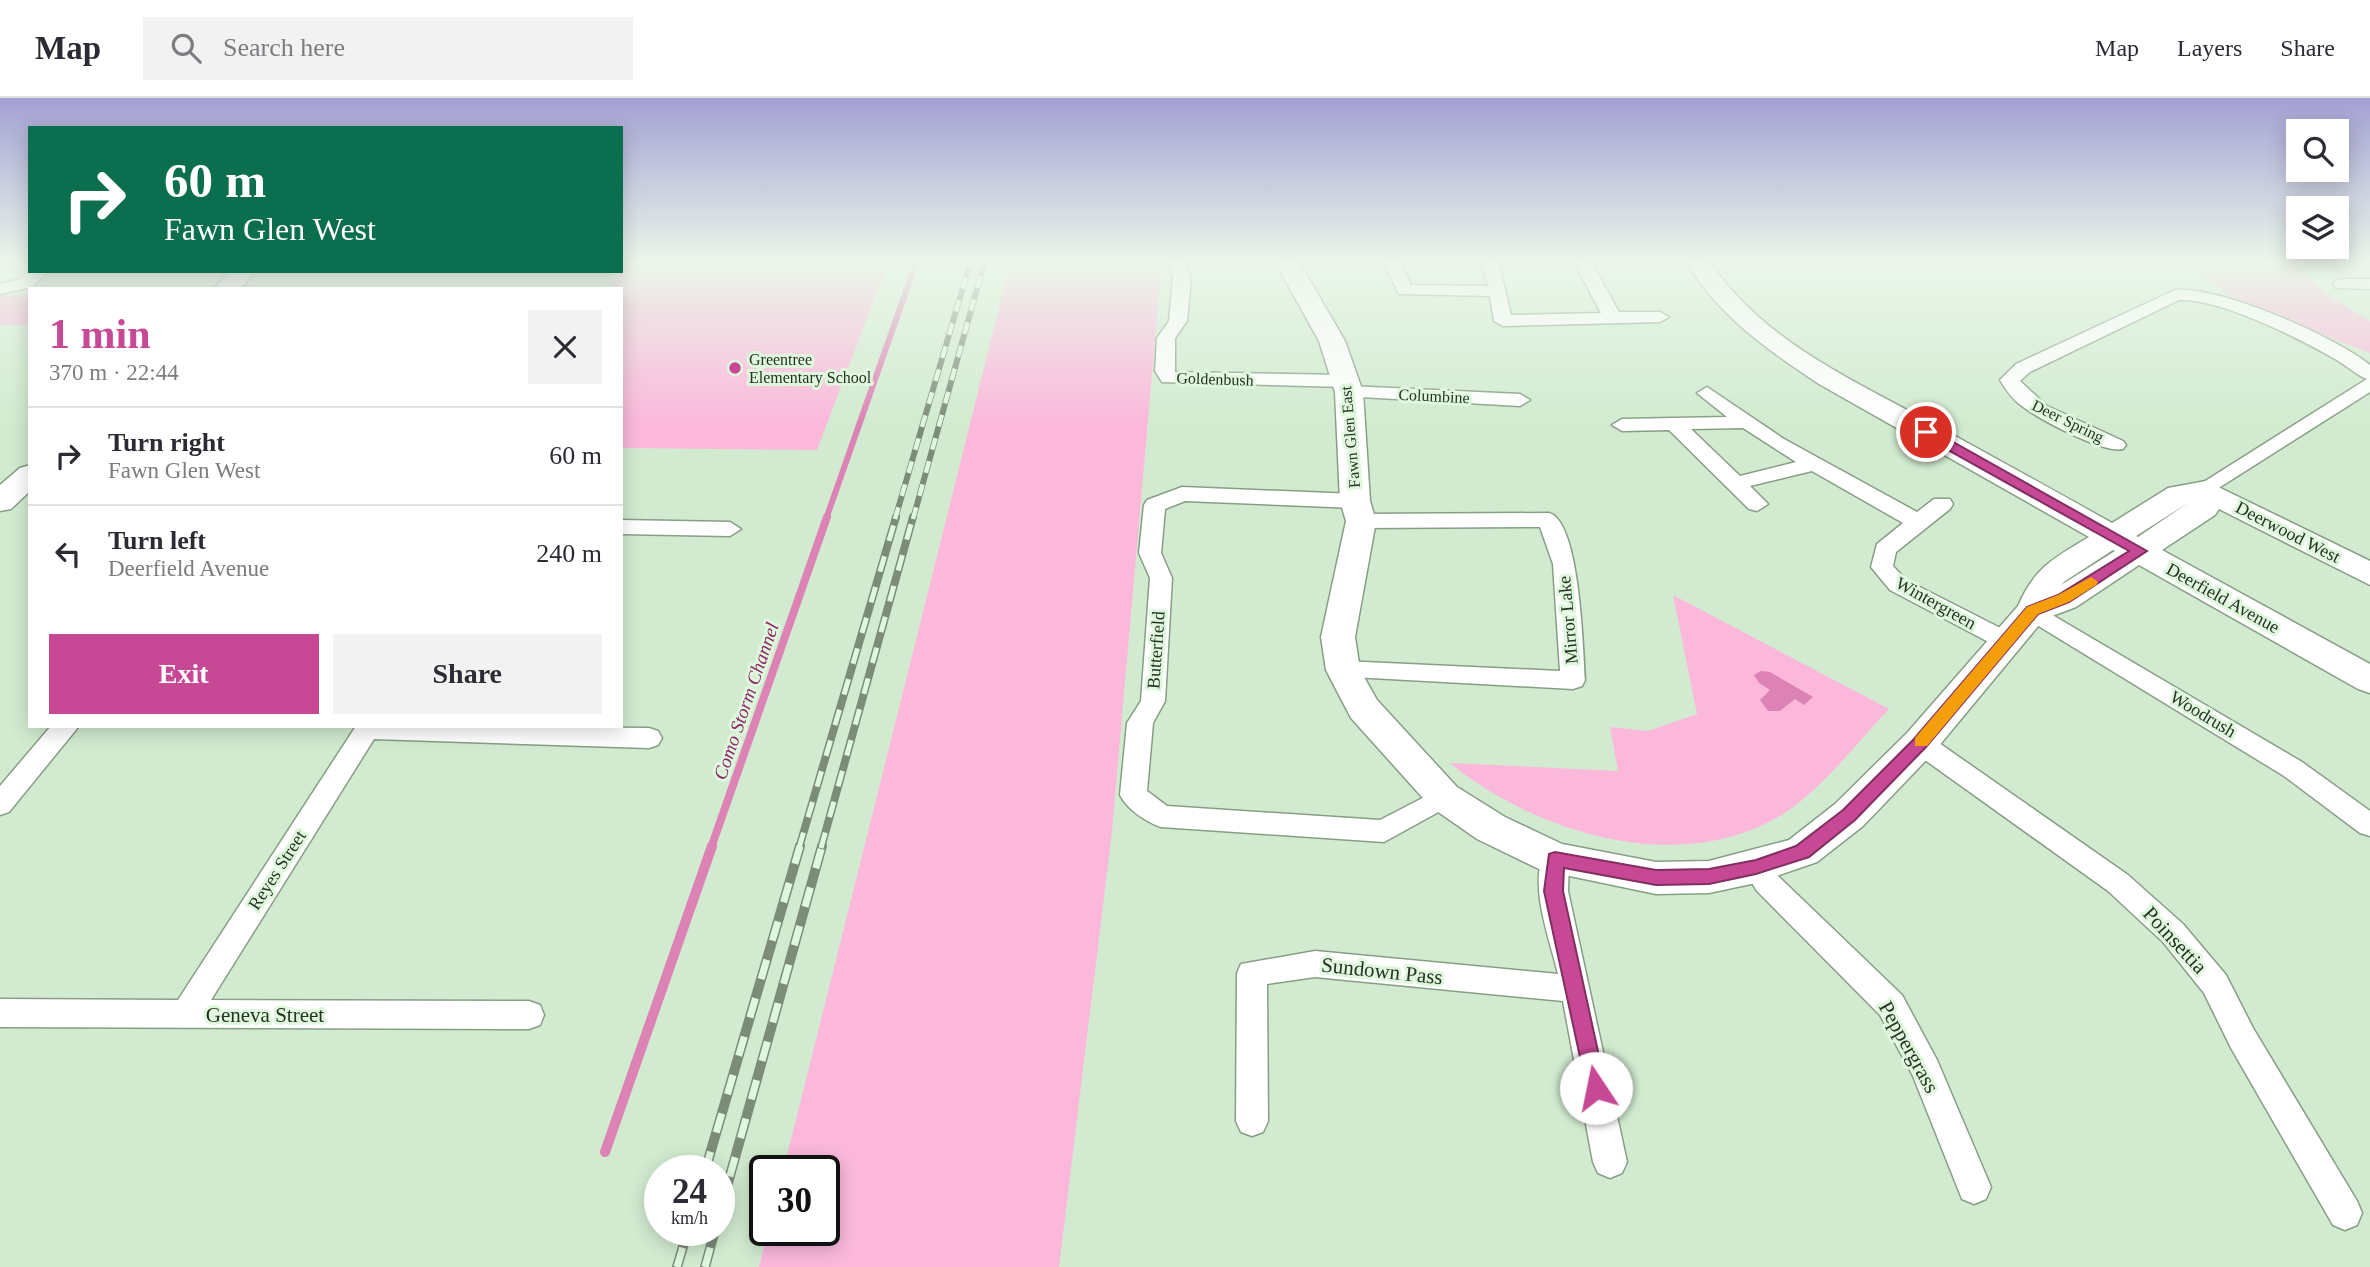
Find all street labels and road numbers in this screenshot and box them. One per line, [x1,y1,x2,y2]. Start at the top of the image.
street label: Goldenbush [1176,369,1254,389]
street label: Fawn Glen East [1337,385,1363,489]
street label: Columbine [1398,386,1470,406]
street label: Deer Spring [2029,396,2107,447]
street label: Deerwood West [2232,497,2344,567]
street label: Deerfield Avenue [2163,559,2283,637]
street label: Wintergreen [1892,573,1980,633]
street label: Mirror Lake [1554,575,1582,665]
street label: Butterfield [1143,610,1169,690]
street label: Woodrush [2166,686,2240,742]
street label: Reyes Street [244,827,310,913]
street label: Poinsettia [2138,902,2212,979]
street label: Sundown Pass [1320,953,1444,989]
street label: Peppergrass [1874,997,1944,1097]
street label: Geneva Street [206,1003,324,1027]

